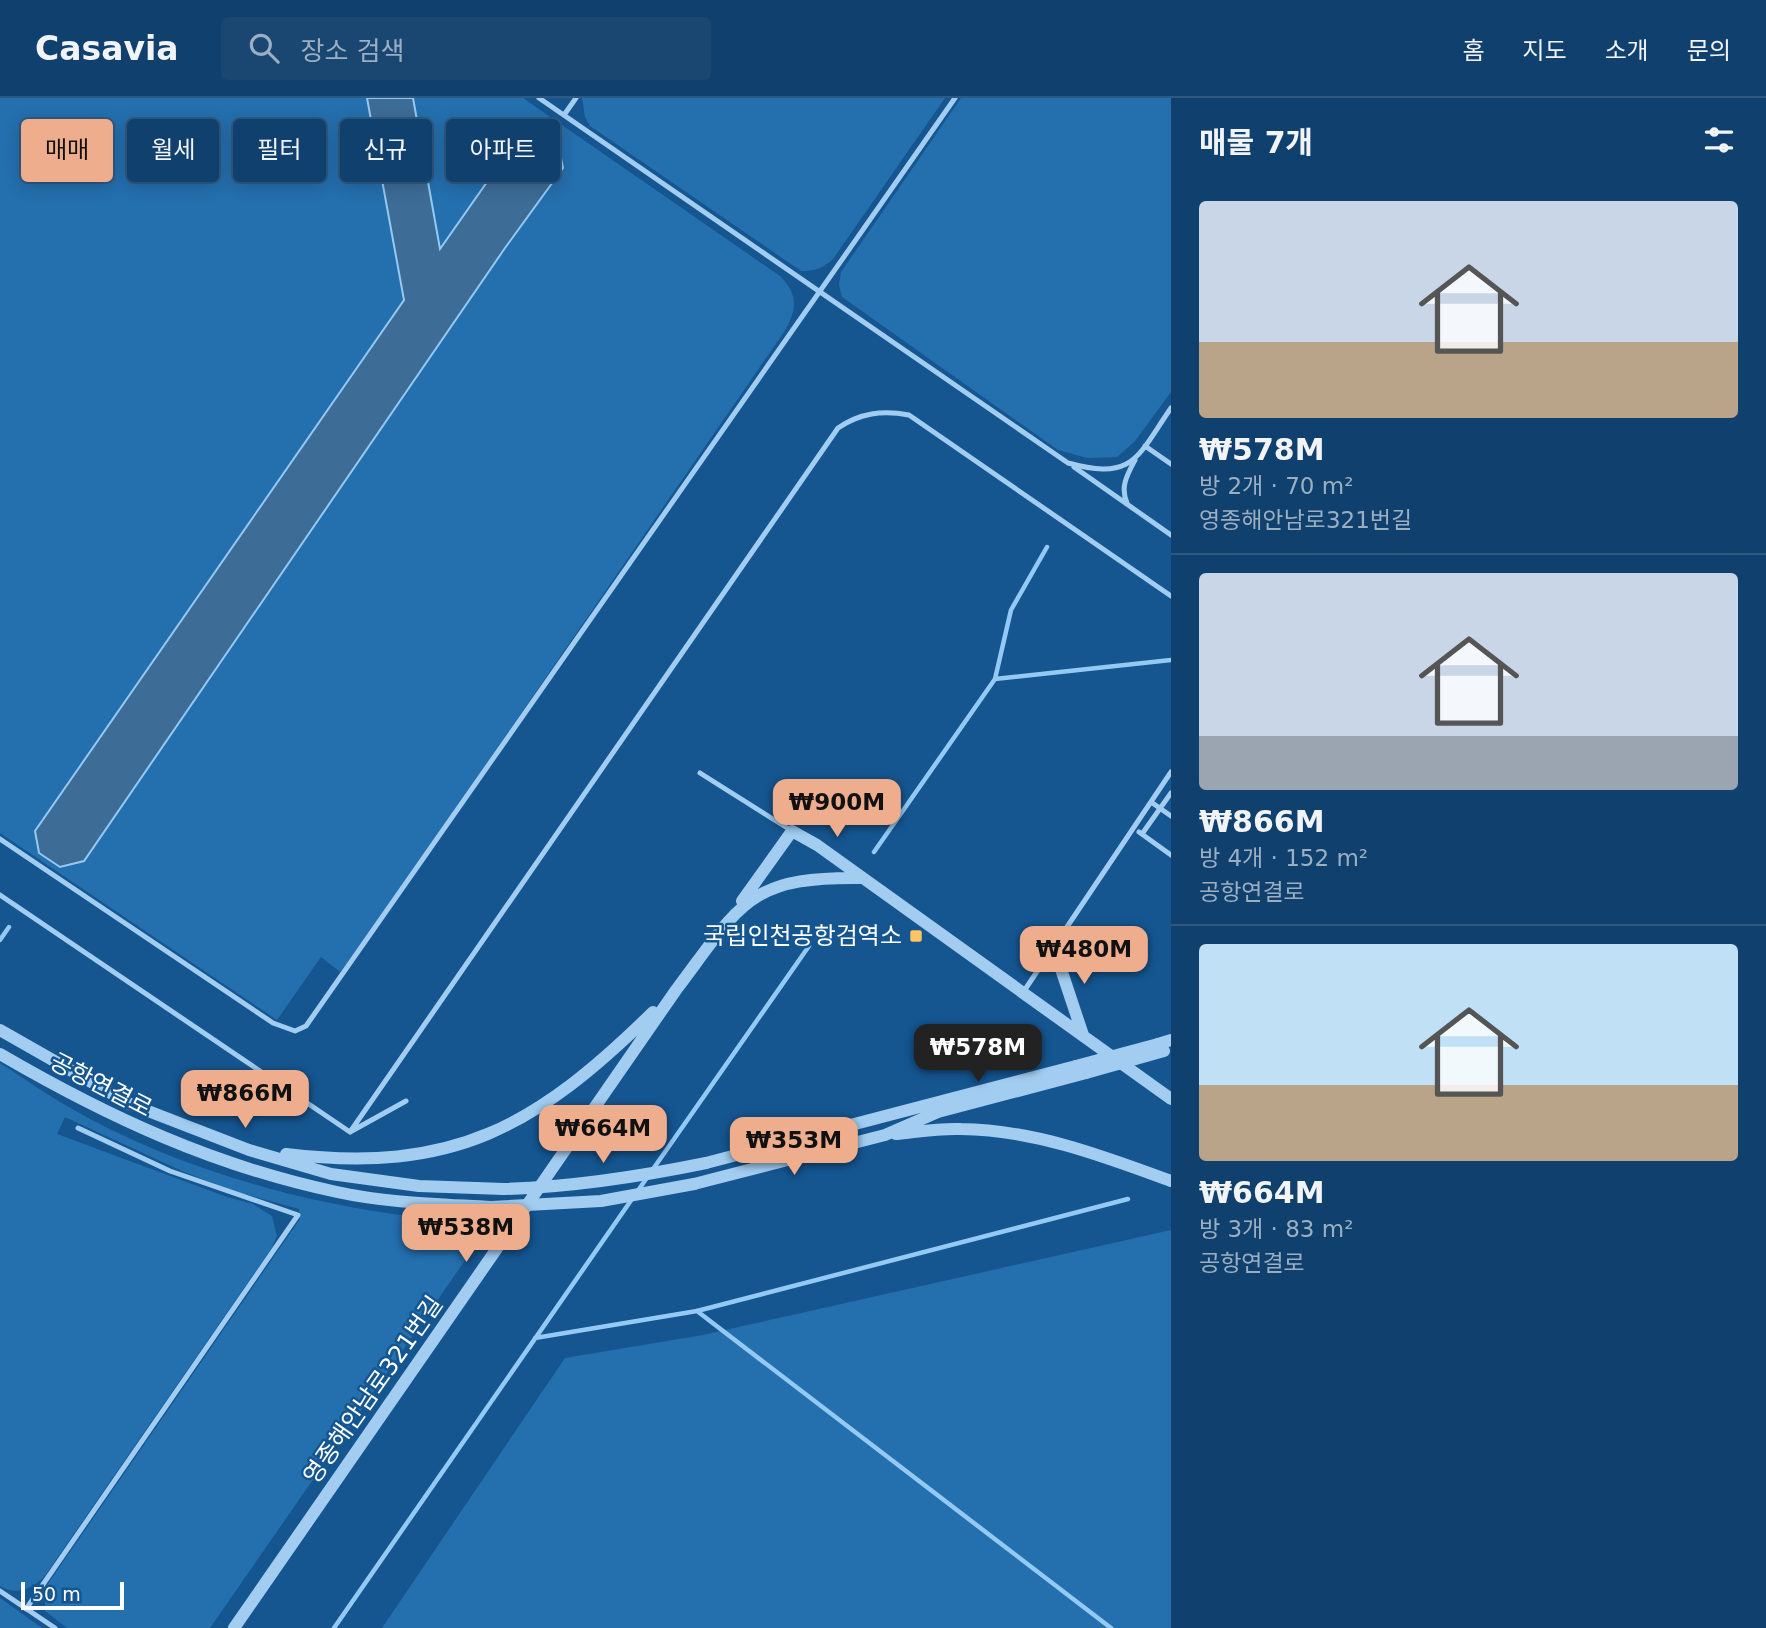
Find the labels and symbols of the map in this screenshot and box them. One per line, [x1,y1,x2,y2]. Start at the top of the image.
pin: ₩900M [788,780,886,839]
place label: 국립인천공항검역소 [703,922,902,950]
pin: ₩480M [1035,926,1133,986]
marker: 국립인천공항검역소 [908,928,924,944]
pin: ₩578M [929,1024,1027,1084]
street label: 공항연결로 [45,1047,157,1123]
pin: ₩866M [196,1070,294,1130]
pin: ₩664M [554,1105,652,1165]
pin: ₩353M [745,1118,843,1177]
pin: ₩538M [417,1204,515,1264]
street label: 영종해안남로321번길 [298,1291,448,1489]
scale bar [21,1579,124,1611]

